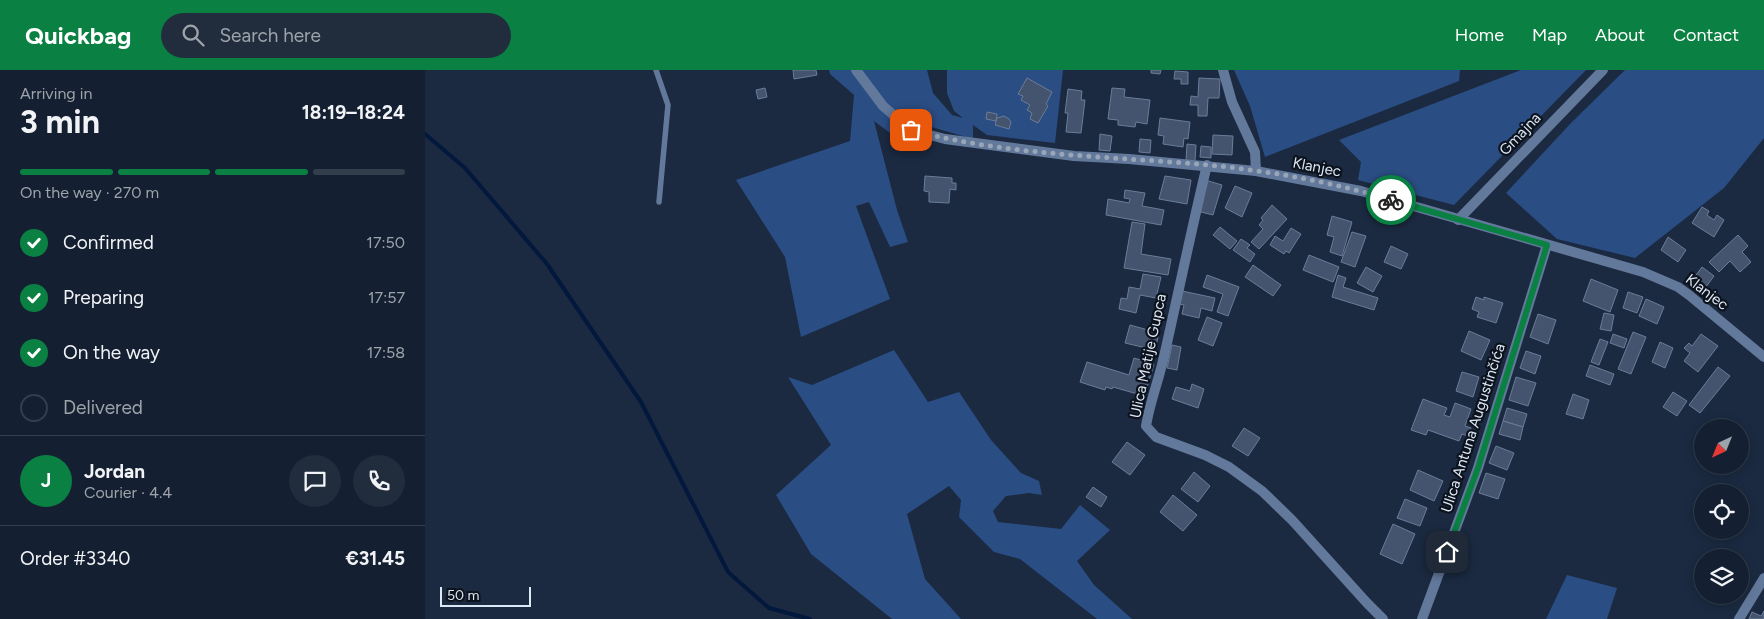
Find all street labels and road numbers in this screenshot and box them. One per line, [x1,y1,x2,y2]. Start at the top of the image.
street label: Gmajna [1496,109,1544,159]
street label: Klanjec [1291,154,1343,180]
street label: Klanjec [1682,270,1732,314]
street label: Ulica Matije Gupca [1126,292,1170,420]
street label: Ulica Antuna Augustinčića [1437,341,1509,515]

